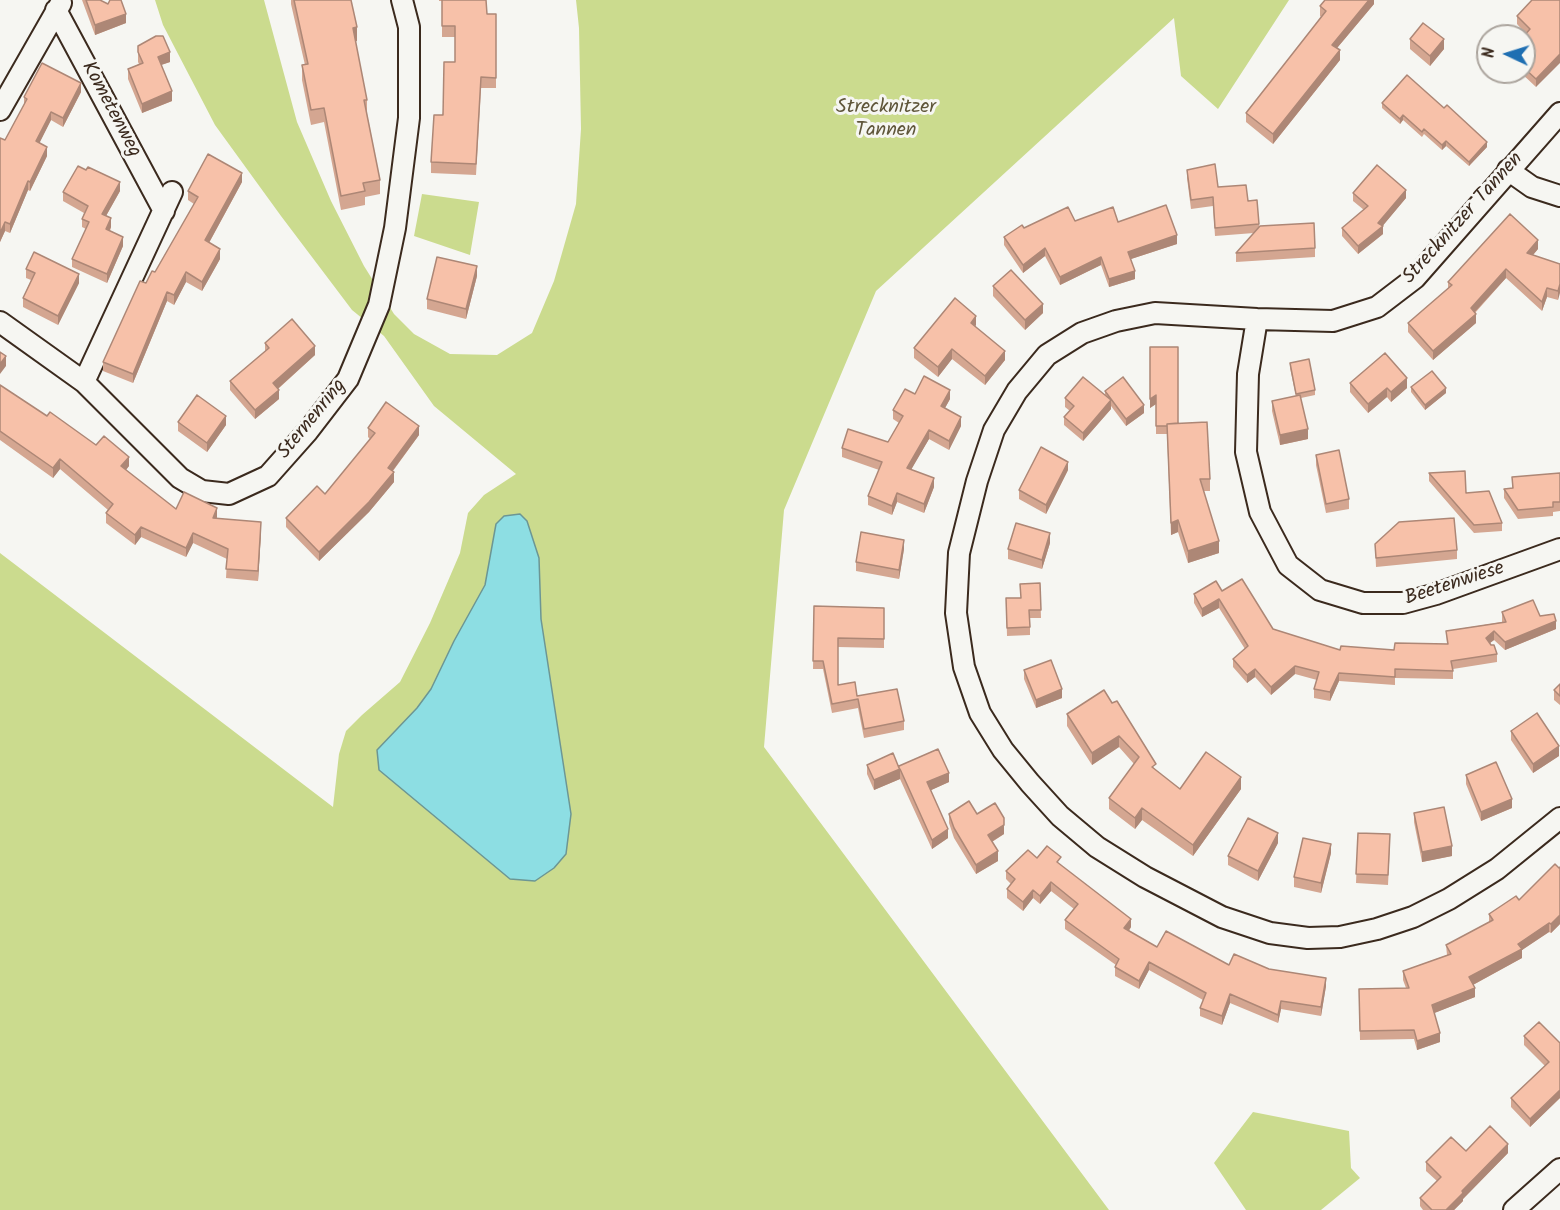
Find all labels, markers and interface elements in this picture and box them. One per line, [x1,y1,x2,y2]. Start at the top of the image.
north arrow [1476,24,1536,84]
text: N [1477,47,1502,59]
street label: Kometenweg [75,58,145,162]
park label: Strecknitzer Tannen [836,97,936,144]
street label: Strecknitzer Tannen [1399,148,1529,290]
street label: Sternenring [274,375,352,465]
street label: Beetenwiese [1402,558,1508,612]

